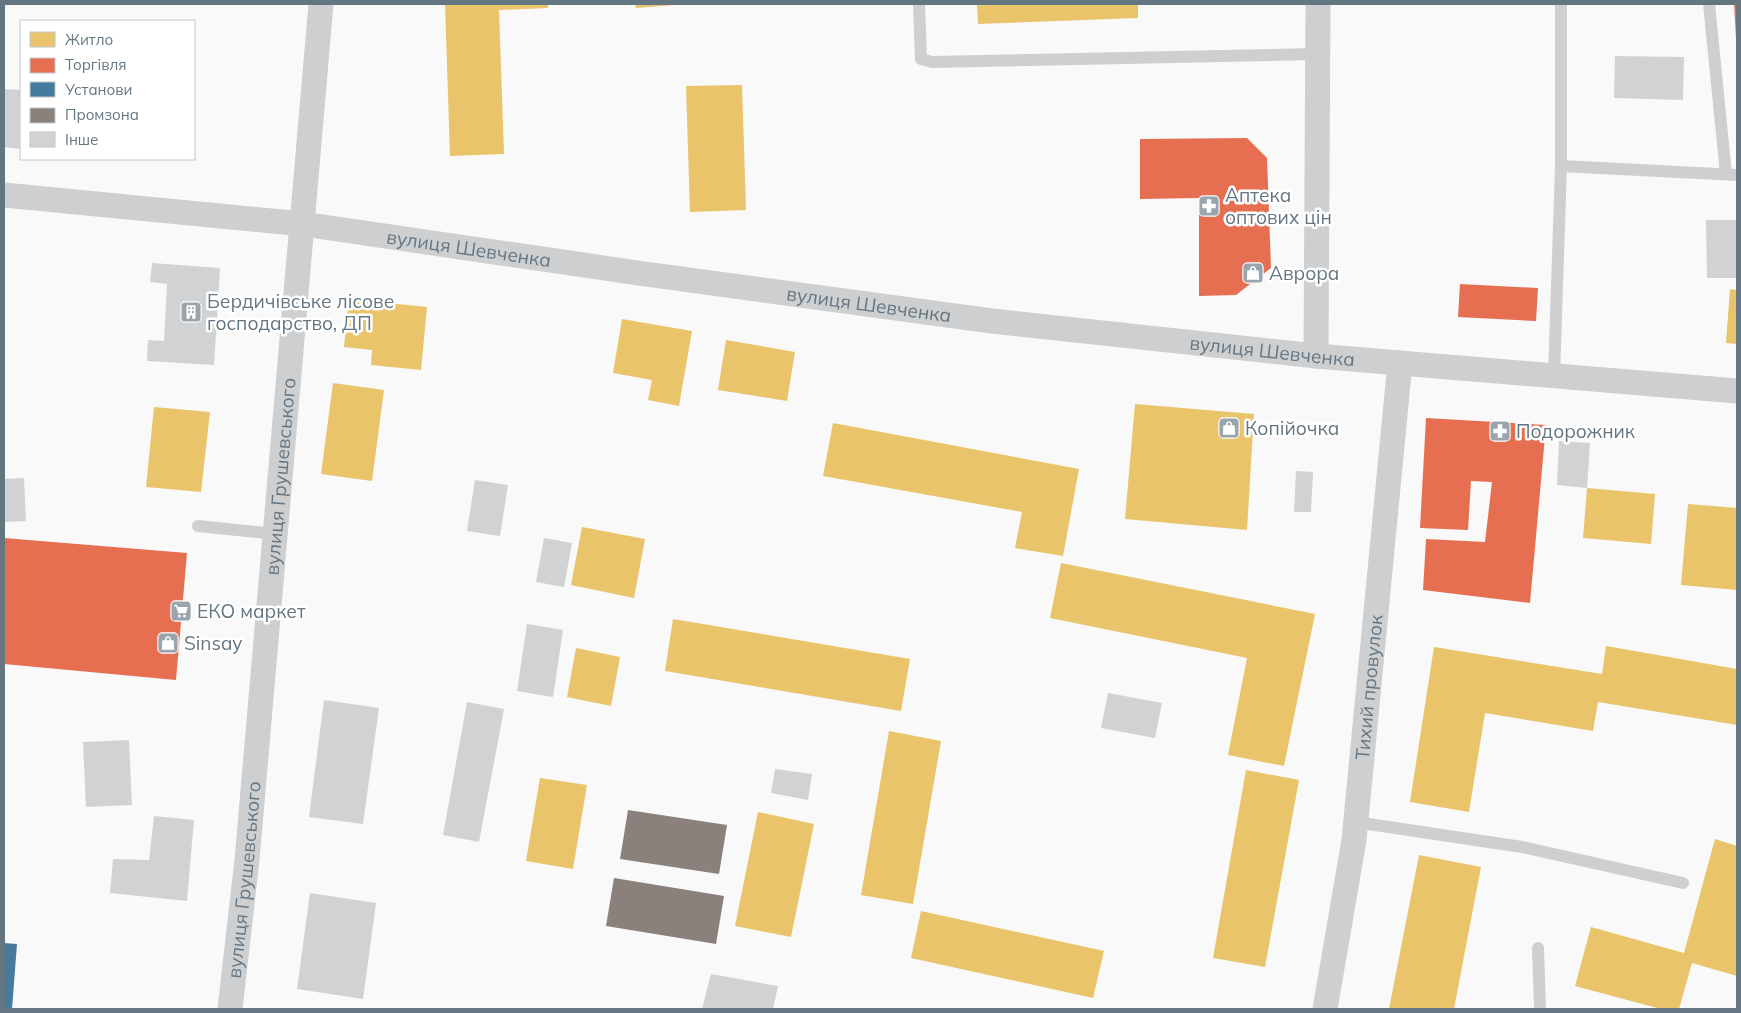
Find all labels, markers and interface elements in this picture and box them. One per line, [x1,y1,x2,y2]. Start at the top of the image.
legend [20,20,195,160]
text: Житло [65,30,113,49]
text: Торгівля [65,55,127,74]
text: Установи [64,80,133,99]
text: Промзона [65,105,139,124]
text: Інше [65,130,98,149]
place label: Аптека оптових цін [1225,183,1332,229]
pharmacy icon: Аптека оптових цін [1197,194,1221,218]
street label: вулиця Шевченка [385,224,553,272]
shop icon: Аврора [1241,261,1265,285]
place label: Аврора [1269,261,1339,285]
street label: вулиця Шевченка [785,281,953,327]
place label: Бердичівське лісове господарство, ДП [207,289,394,335]
building icon: Бердичівське лісове господарство, ДП [179,300,203,324]
street label: вулиця Шевченка [1188,330,1356,371]
street label: вулиця Грушевського [260,377,301,576]
shop icon: Копійочка [1217,416,1241,440]
place label: Копійочка [1245,416,1339,440]
pharmacy icon: Подорожник [1488,419,1512,443]
place label: Подорожник [1516,419,1636,443]
supermarket icon: ЕКО маркет [169,599,193,623]
place label: ЕКО маркет [197,599,306,623]
street label: Тихий провулок [1350,613,1388,761]
shop icon: Sinsay [156,631,180,655]
place label: Sinsay [184,631,242,655]
street label: вулиця Грушевського [222,780,266,980]

